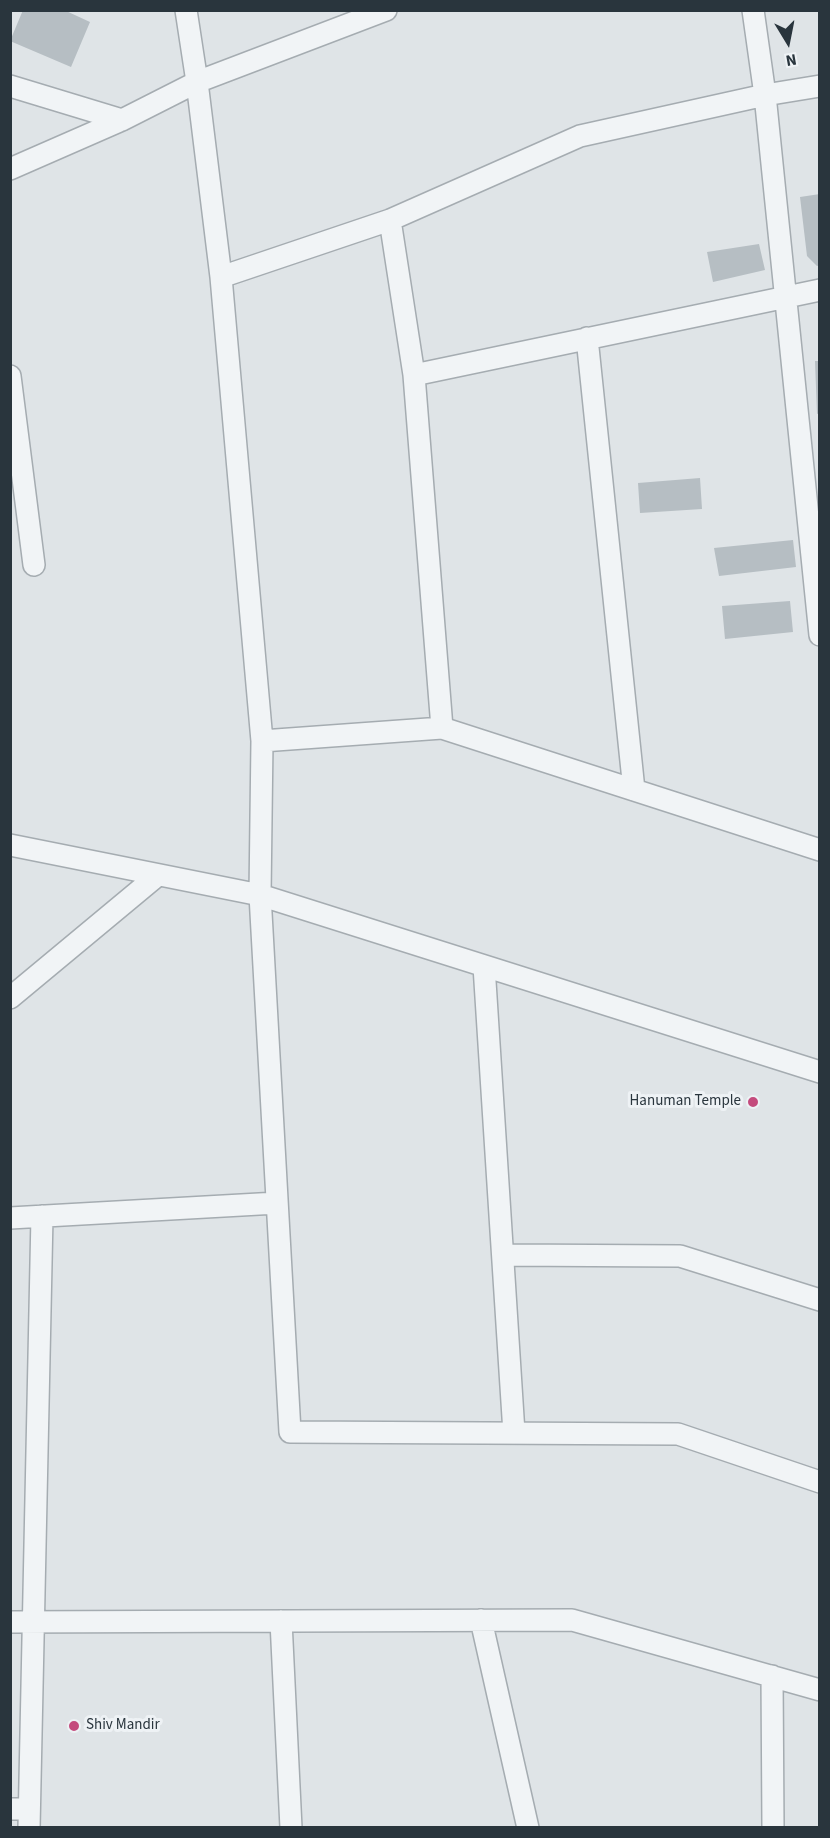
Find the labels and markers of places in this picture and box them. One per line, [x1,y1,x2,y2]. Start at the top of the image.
place label: Hanuman Temple [630,1093,741,1111]
marker: Hanuman Temple [746,1095,760,1109]
place label: Shiv Mandir [86,1717,160,1735]
marker: Shiv Mandir [67,1719,81,1733]

